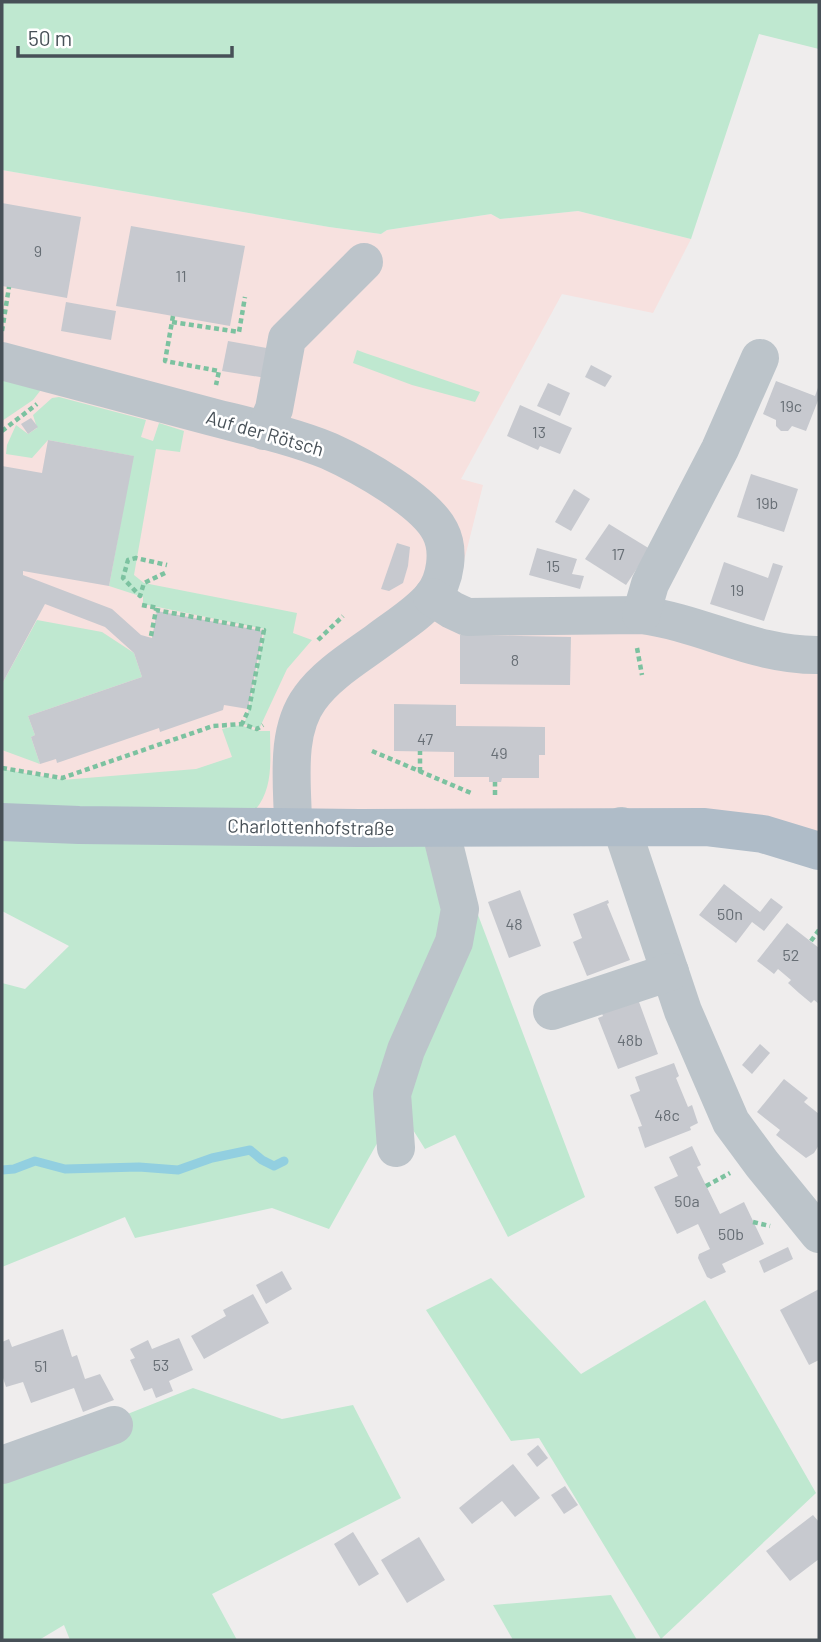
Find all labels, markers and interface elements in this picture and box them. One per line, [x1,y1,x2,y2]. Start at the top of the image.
scale bar [18,14,231,58]
text: 50 m [28,25,72,50]
house number: 9 [34,241,42,260]
house number: 11 [175,266,187,285]
house number: 19c [780,396,802,415]
street label: Auf der Rötsch [204,405,327,460]
house number: 13 [532,422,546,441]
house number: 19b [756,493,778,512]
house number: 17 [611,544,625,563]
house number: 15 [546,556,560,575]
house number: 19 [730,580,744,599]
house number: 8 [511,650,519,669]
house number: 47 [417,729,433,748]
house number: 49 [490,743,508,762]
street label: Charlottenhofstraße [227,814,395,839]
house number: 50n [717,904,743,923]
house number: 48 [505,914,523,933]
house number: 52 [783,945,799,964]
house number: 48b [617,1030,643,1049]
house number: 48c [654,1105,680,1124]
house number: 50a [674,1191,700,1210]
house number: 50b [718,1224,744,1243]
house number: 53 [153,1355,169,1374]
house number: 51 [34,1356,48,1375]

